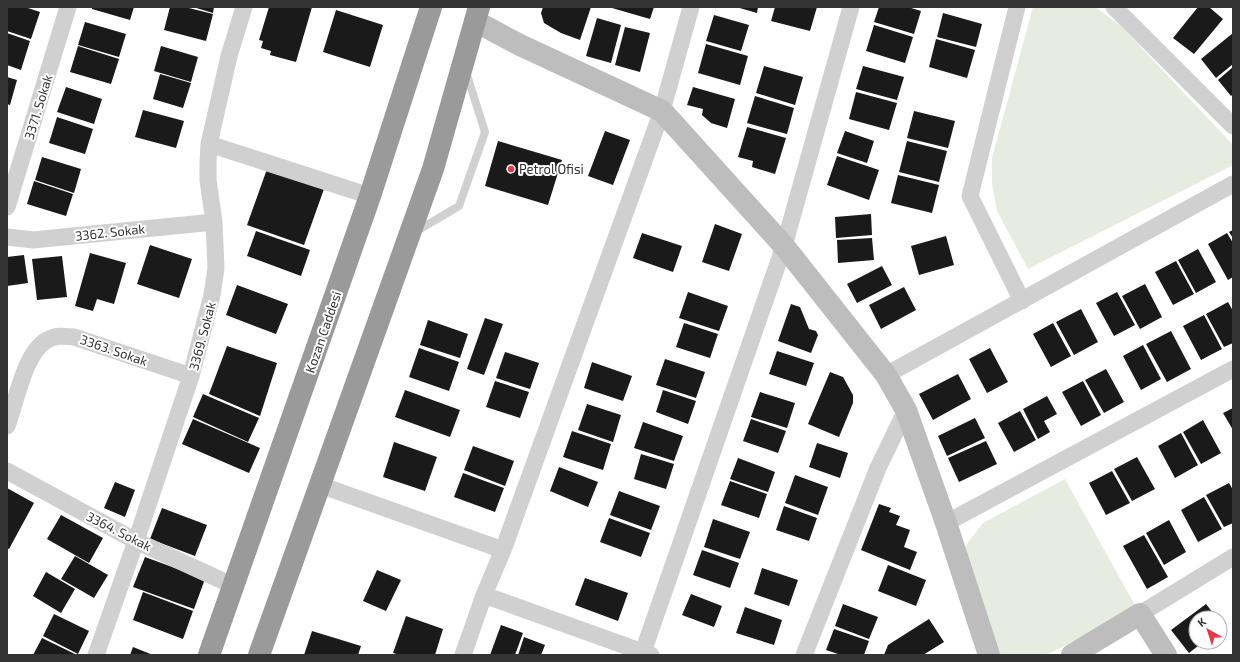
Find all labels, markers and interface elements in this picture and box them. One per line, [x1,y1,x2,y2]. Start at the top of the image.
street label: 3371. Sokak [21,72,56,141]
place label: Petrol Ofisi [519,161,584,177]
marker: Petrol Ofisi [506,164,516,174]
street label: 3362. Sokak [74,220,146,244]
street label: Kozan Caddesi [302,289,344,375]
street label: 3369. Sokak [185,300,219,372]
street label: 3363. Sokak [78,331,150,369]
street label: 3364. Sokak [84,508,155,554]
north arrow [1188,610,1228,650]
text: K [1195,615,1208,629]

